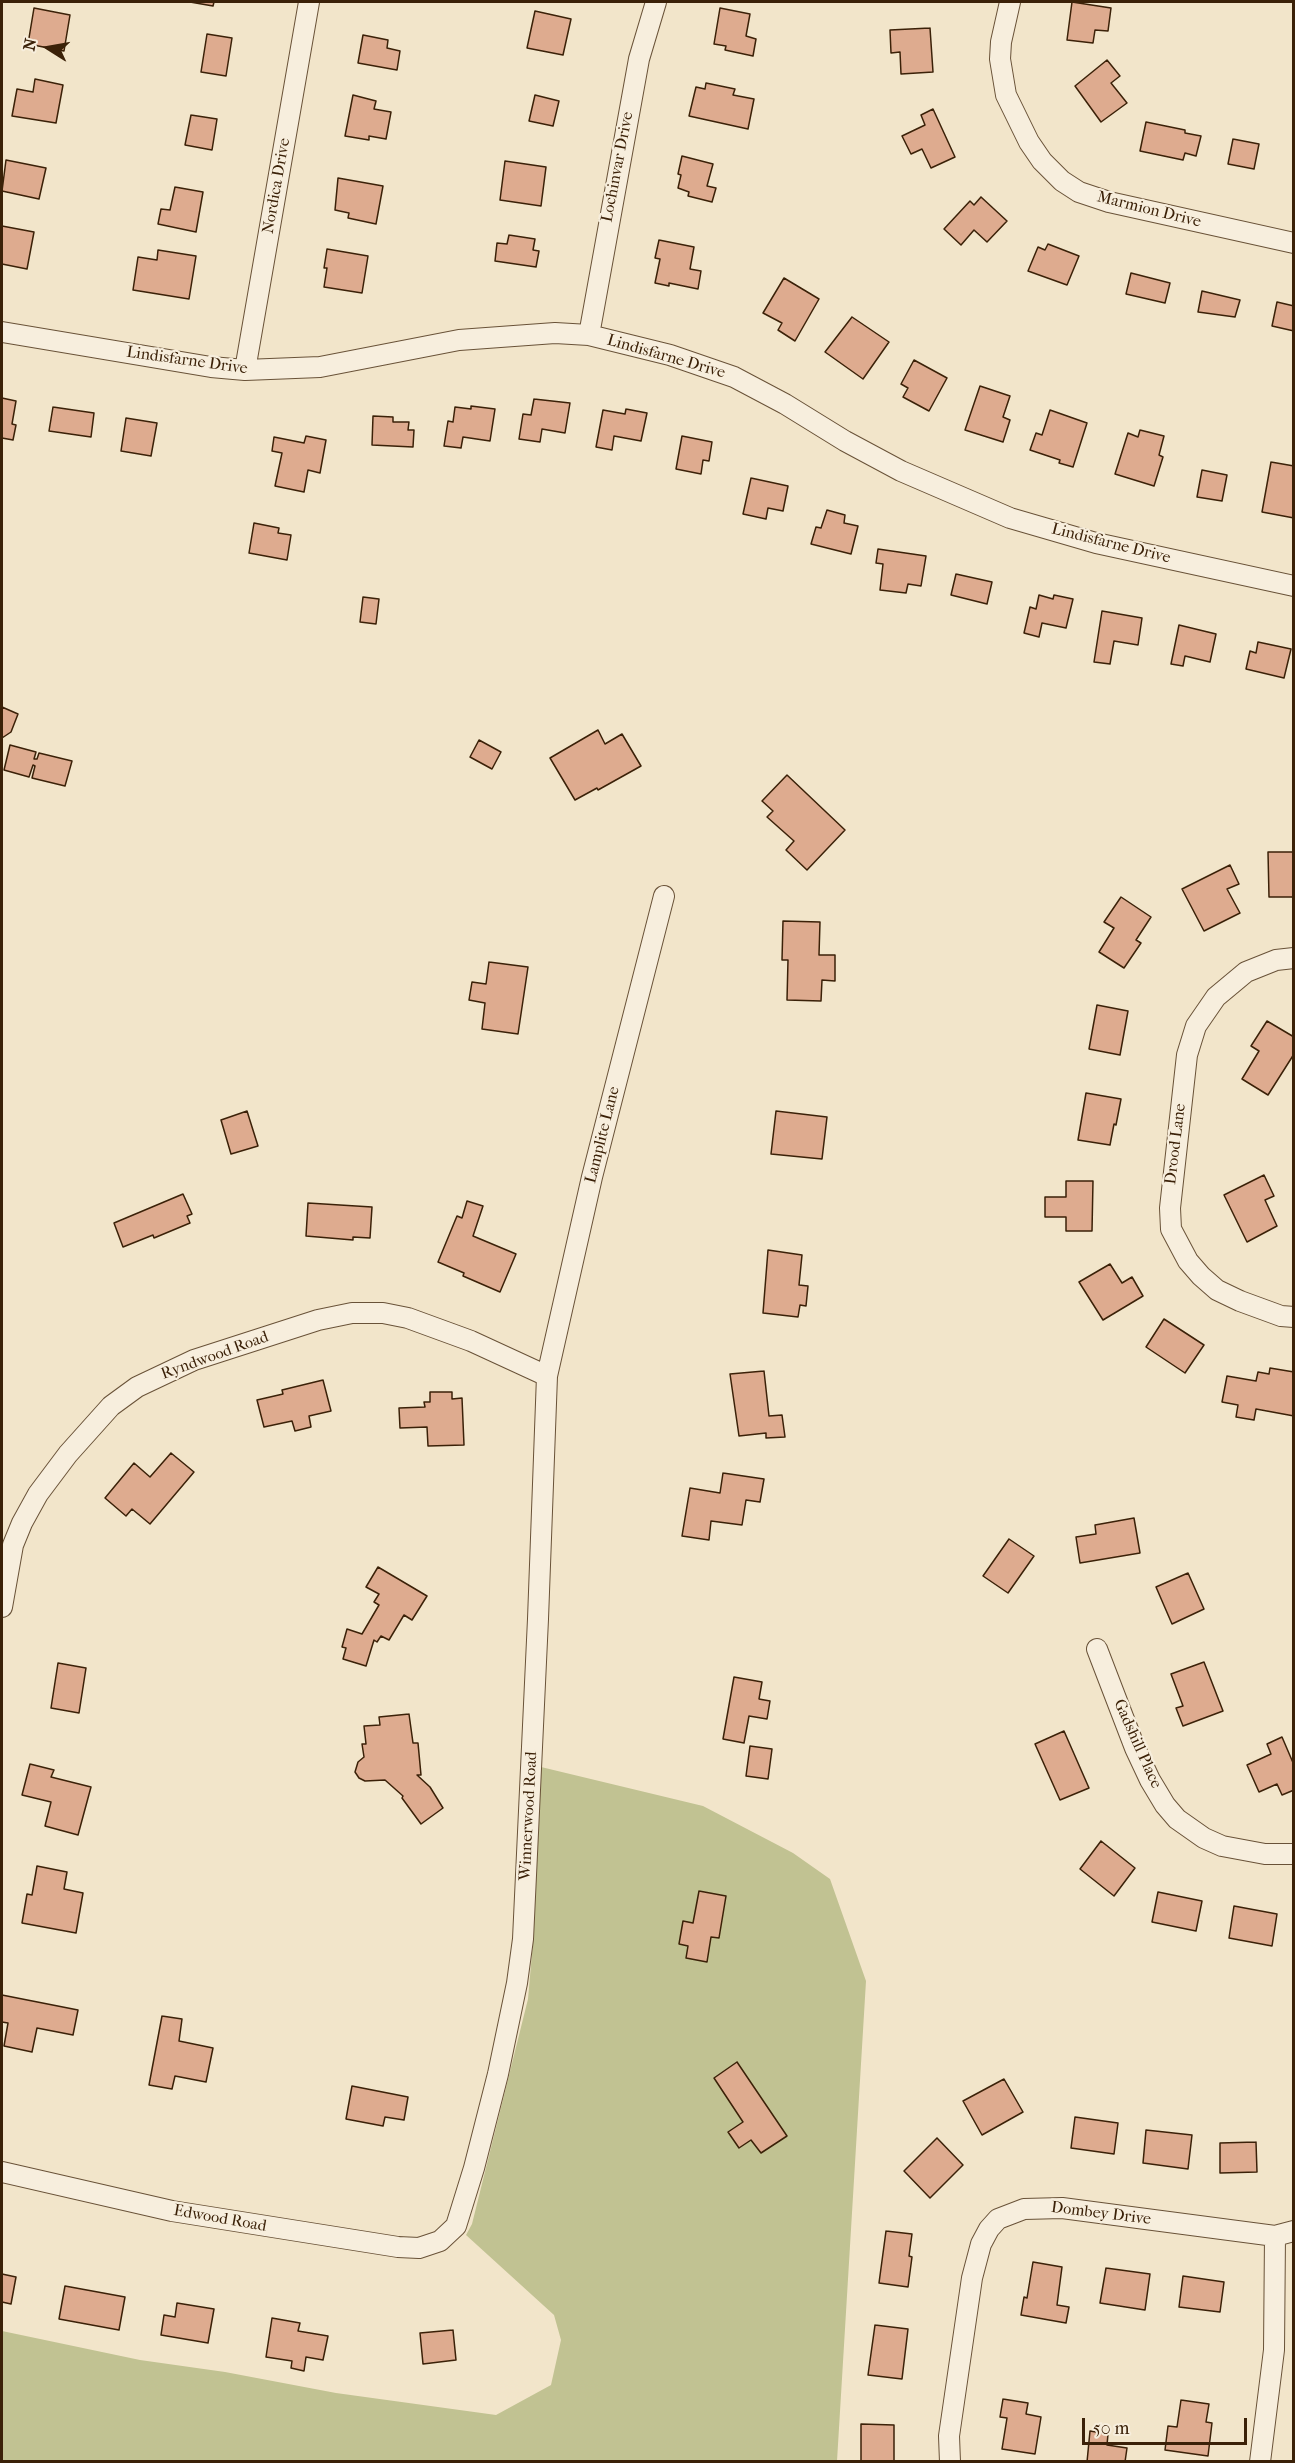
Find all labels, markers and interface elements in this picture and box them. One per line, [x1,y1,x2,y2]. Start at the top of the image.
north arrow [18,18,78,78]
text: N [19,37,40,52]
street label: Lochinvar Drive [598,110,638,224]
street label: Nordica Drive [259,137,295,235]
street label: Marmion Drive [1095,188,1203,232]
street label: Lindisfarne Drive [605,331,727,383]
street label: Lindisfarne Drive [125,343,249,379]
street label: Lindisfarne Drive [1049,520,1173,568]
street label: Lamplite Lane [582,1085,624,1185]
street label: Drood Lane [1162,1102,1190,1186]
street label: Ryndwood Road [159,1328,271,1384]
street label: Gadshill Place [1109,1696,1165,1792]
street label: Winnerwood Road [516,1751,542,1881]
street label: Dombey Drive [1050,2198,1152,2230]
street label: Edwood Road [172,2201,268,2237]
scale bar [1085,2406,1250,2444]
text: 50 m [1093,2418,1129,2439]

